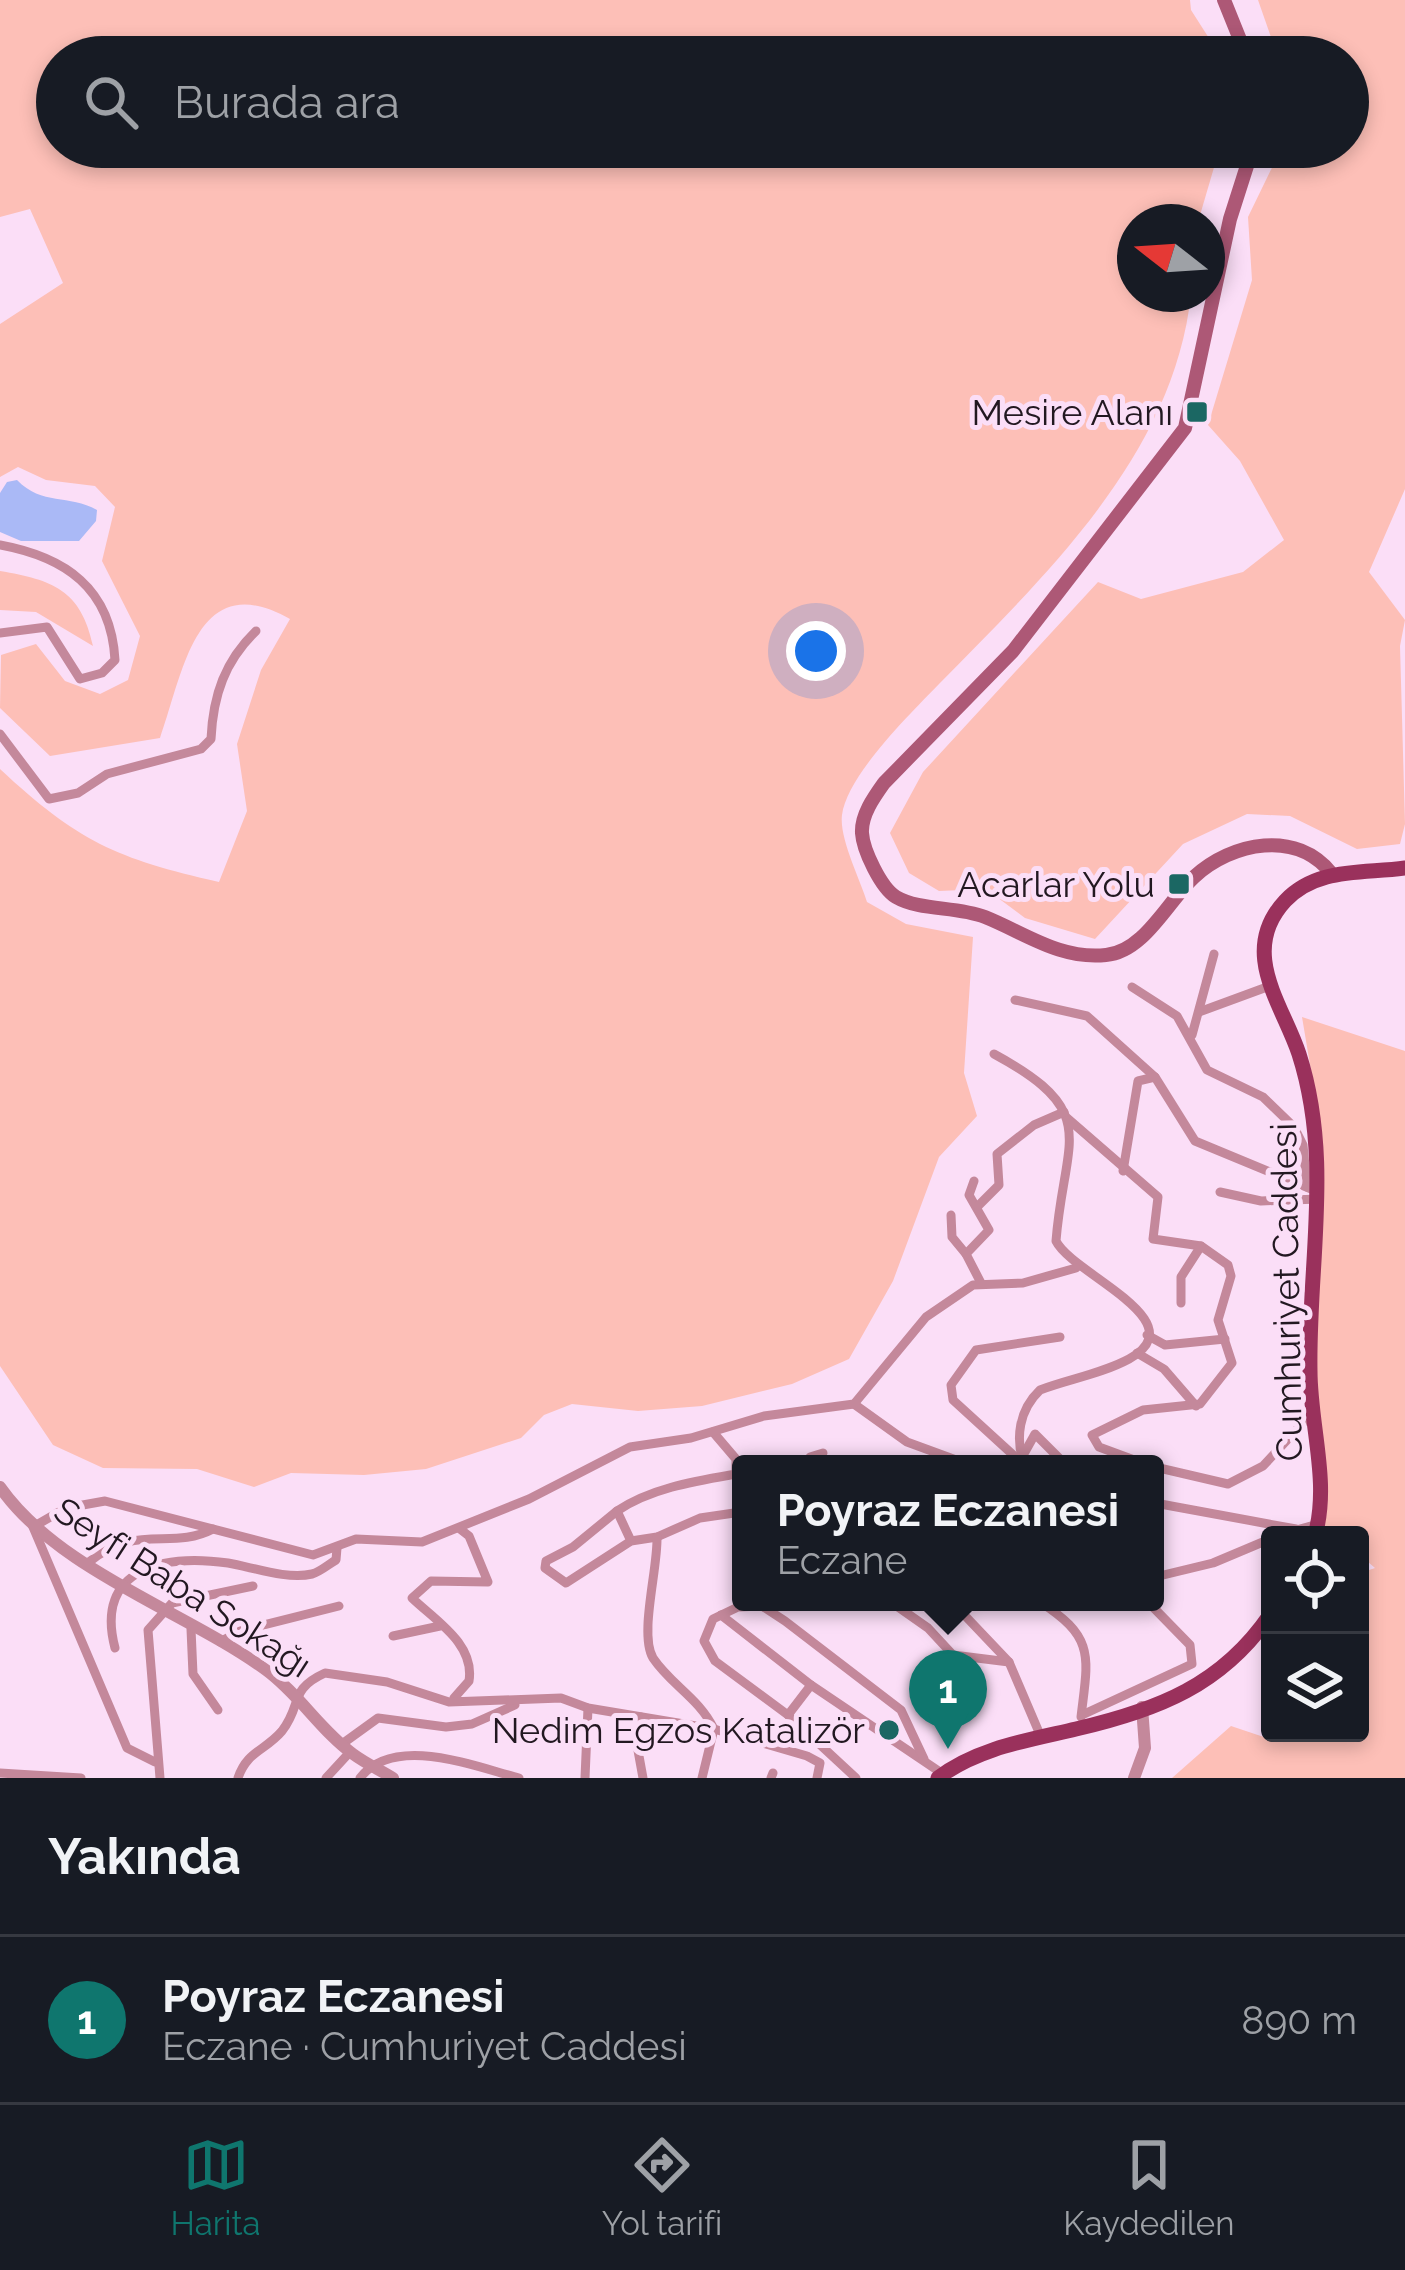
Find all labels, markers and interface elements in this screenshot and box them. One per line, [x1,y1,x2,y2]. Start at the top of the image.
search box [36,36,1369,168]
icon: search [78,69,144,135]
text: Burada ara [174,76,400,129]
north arrow [1117,204,1225,312]
place label: Mesire Alanı [972,391,1173,433]
marker: Mesire Alanı [1184,399,1210,425]
your location [786,621,846,681]
place label: Acarlar Yolu [957,863,1155,905]
marker: Acarlar Yolu [1166,871,1192,897]
street label: Cumhuriyet Caddesi [1262,1122,1310,1462]
popup [732,1455,1164,1611]
text: Poyraz Eczanesi [777,1484,1119,1537]
street label: Seyfi Baba Sokağı [47,1488,319,1686]
map controls [1261,1526,1369,1742]
button: locate [1261,1526,1369,1634]
text: Eczane [777,1537,907,1583]
button: layers [1261,1634,1369,1742]
pin: 1 [909,1650,987,1749]
place label: Nedim Egzos Katalizör [492,1709,865,1751]
marker: Nedim Egzos Katalizör [876,1717,902,1743]
text: Yakında [48,1826,241,1886]
text: Poyraz Eczanesi [162,1970,505,2023]
text: 1 [77,1997,97,2043]
text: 890 m [1241,1997,1357,2043]
text: Eczane · Cumhuriyet Caddesi [162,2023,687,2069]
tab: Harita [171,2132,261,2243]
tab: Yol tarifi [602,2132,722,2243]
tab: Kaydedilen [1063,2132,1234,2243]

